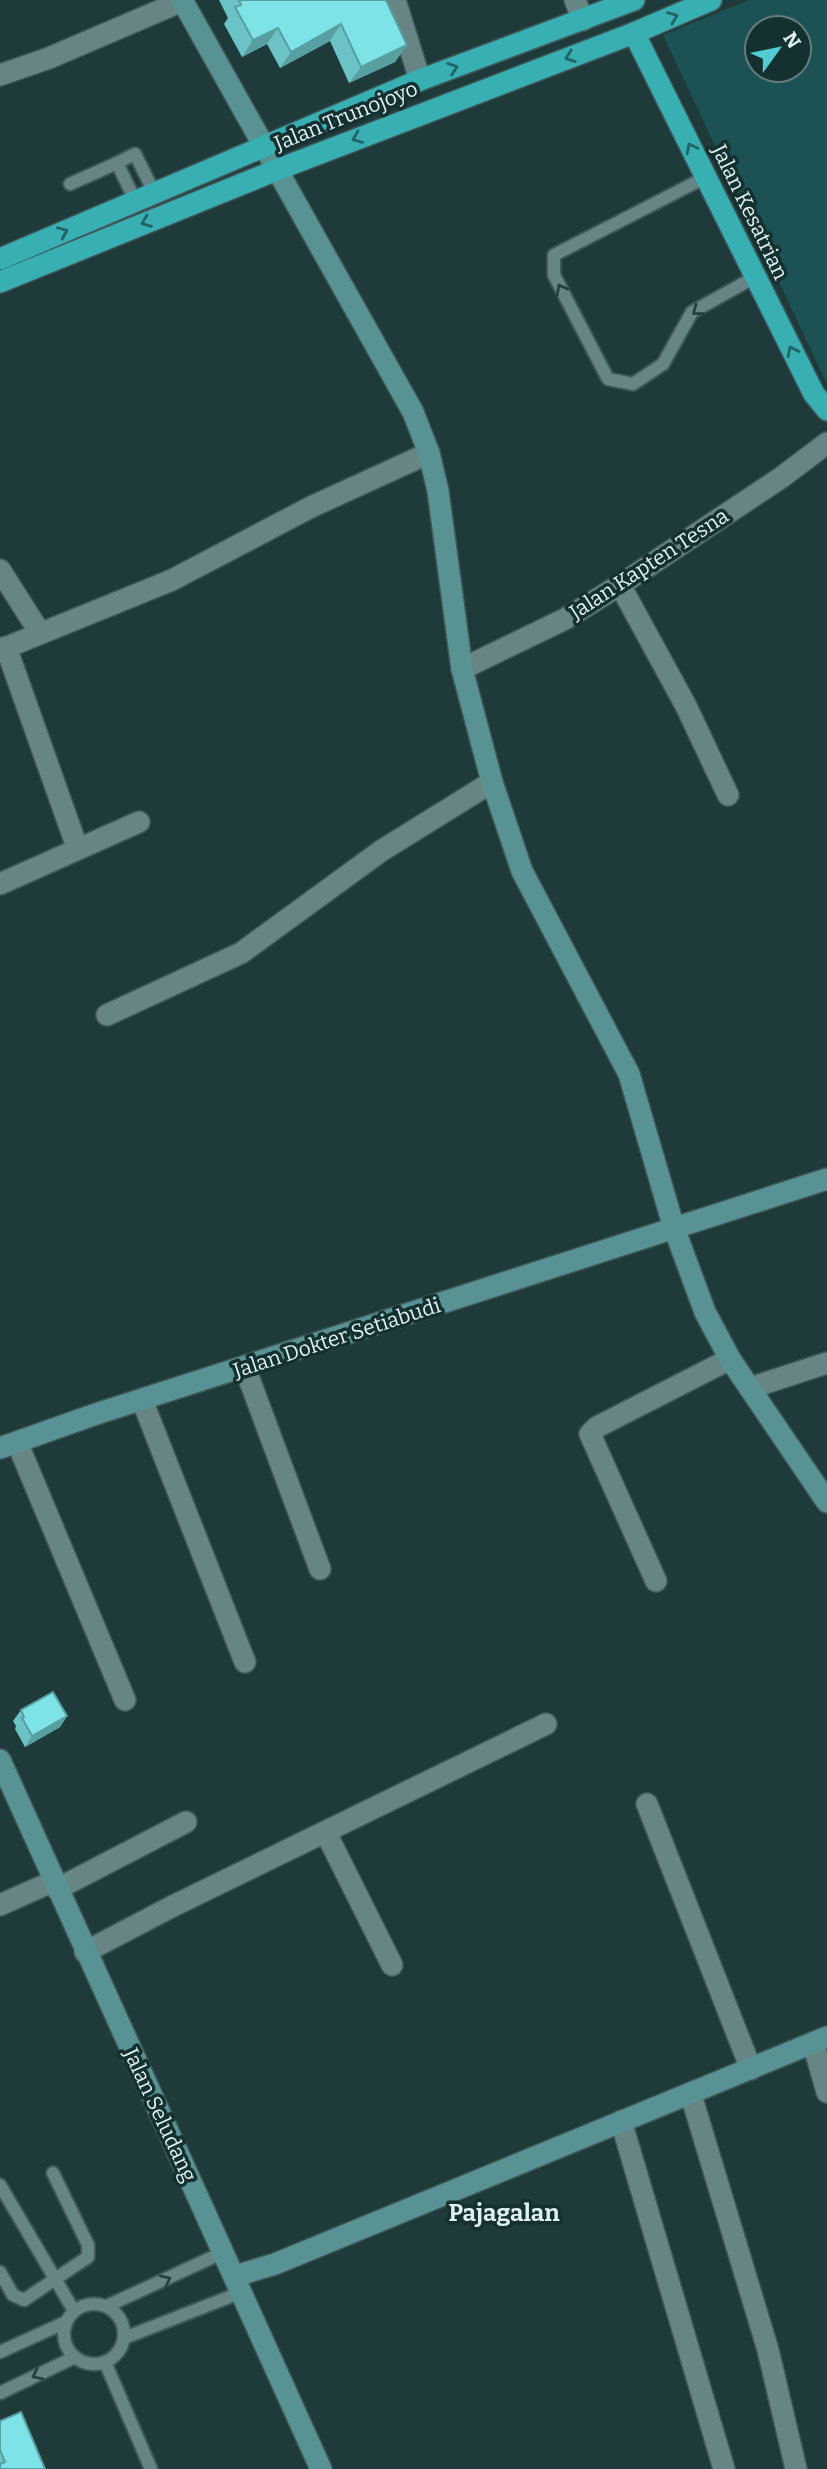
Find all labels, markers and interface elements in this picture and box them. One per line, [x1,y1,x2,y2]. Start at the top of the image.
one-way arrow [665,11,678,25]
north arrow [743,14,813,84]
text: N [778,28,806,53]
one-way arrow [564,48,576,62]
one-way arrow [447,62,459,76]
street label: Jalan Trunojoyo [270,75,421,157]
one-way arrow [352,129,364,143]
street label: Jalan Kesatrian [706,139,794,284]
one-way arrow [686,143,700,155]
one-way arrow [141,214,153,228]
one-way arrow [56,227,68,241]
one-way arrow [556,284,569,296]
one-way arrow [692,303,704,315]
one-way arrow [787,346,801,359]
street label: Jalan Kapten Tesna [564,503,734,626]
street label: Jalan Dokter Setiabudi [229,1292,444,1384]
street label: Jalan Seludang [117,2043,202,2186]
district label: Pajagalan [448,2199,560,2227]
one-way arrow [159,2274,171,2288]
one-way arrow [32,2367,44,2381]

